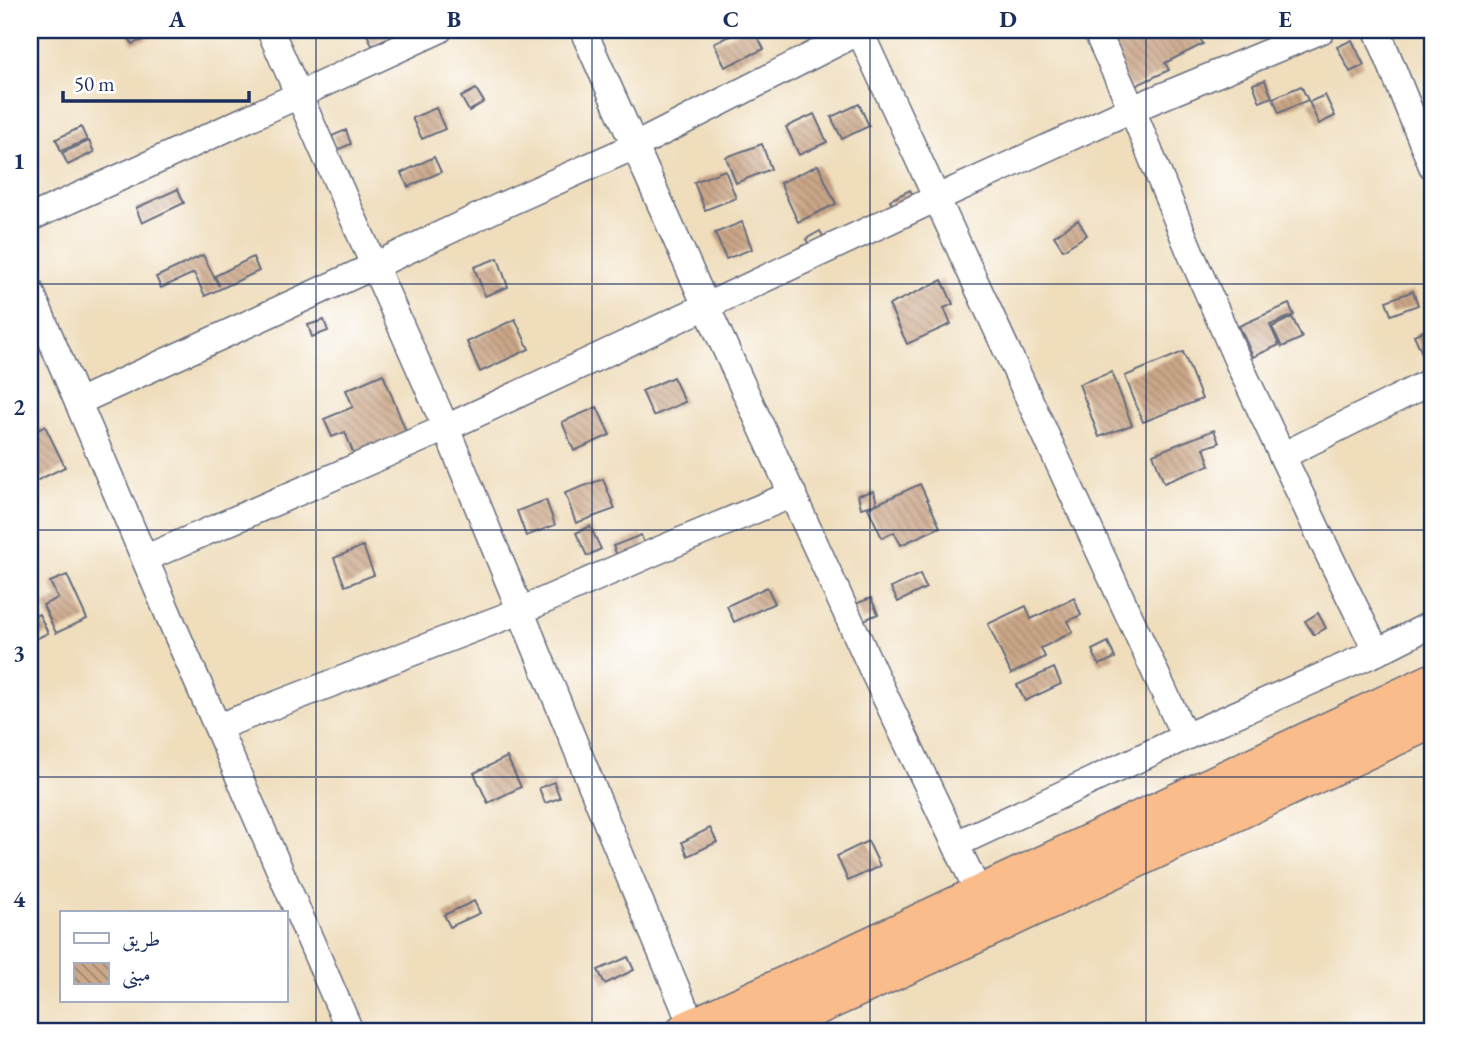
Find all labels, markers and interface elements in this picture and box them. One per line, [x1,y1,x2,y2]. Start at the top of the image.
text: A [168,4,186,34]
text: B [447,4,461,34]
text: C [723,4,739,34]
text: D [999,4,1017,34]
text: E [1278,4,1292,34]
scale bar [63,60,248,104]
text: 50 m [74,70,115,97]
text: 1 [13,146,25,176]
text: 2 [13,392,25,422]
text: 3 [13,638,25,668]
text: 4 [13,884,26,914]
legend [60,911,287,1002]
text: طريق [122,925,160,952]
text: مبنى [122,960,151,989]

